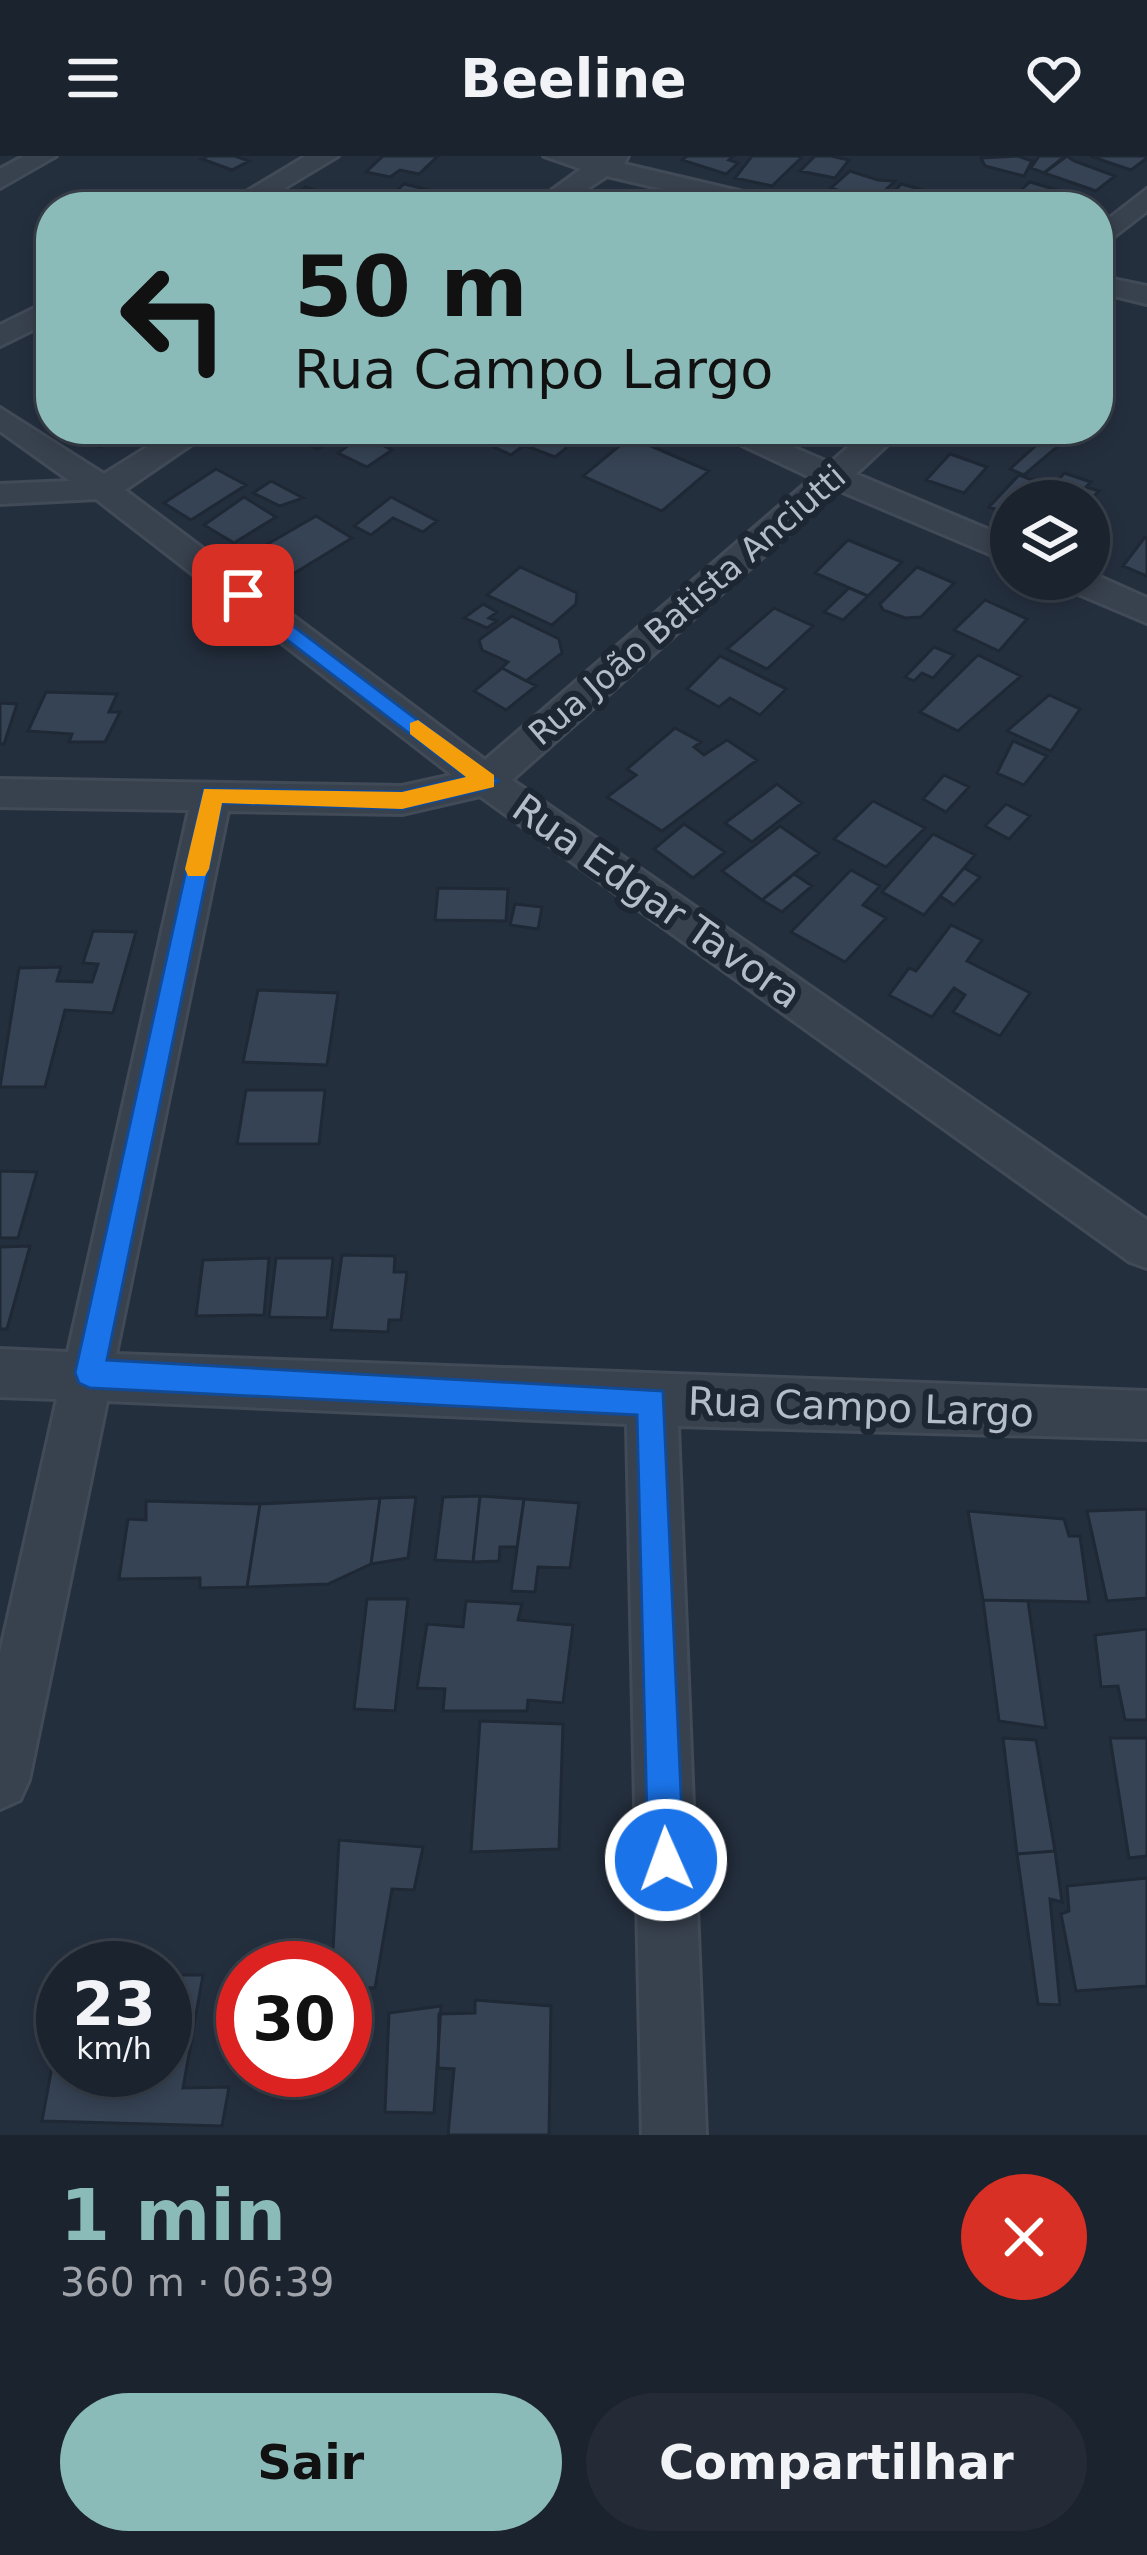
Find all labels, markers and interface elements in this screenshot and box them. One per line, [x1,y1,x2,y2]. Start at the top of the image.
icon: menu [60,45,126,111]
icon: heart [1021,45,1087,111]
text: Beeline [460,47,687,110]
text: 50 m [294,238,528,336]
icon: left [96,240,252,396]
text: Rua Campo Largo [294,338,773,401]
street label: Rua João Batista Anciutti [521,457,853,753]
map controls [990,480,1110,600]
button: layers [990,480,1110,600]
pin [192,544,294,646]
icon: arrive [210,562,276,628]
street label: Rua Edgar Tavora [504,785,810,1017]
street label: Rua Campo Largo [687,1378,1035,1436]
position arrow [603,1797,729,1923]
speed limit sign: 30 [216,1941,372,2097]
text: 23 [72,1969,156,2039]
text: km/h [76,2031,152,2066]
text: 1 min [60,2173,286,2257]
button: close [961,2174,1087,2300]
text: 360 m · 06:39 [60,2260,334,2305]
button: Sair [60,2393,562,2531]
button: Compartilhar [586,2393,1087,2531]

